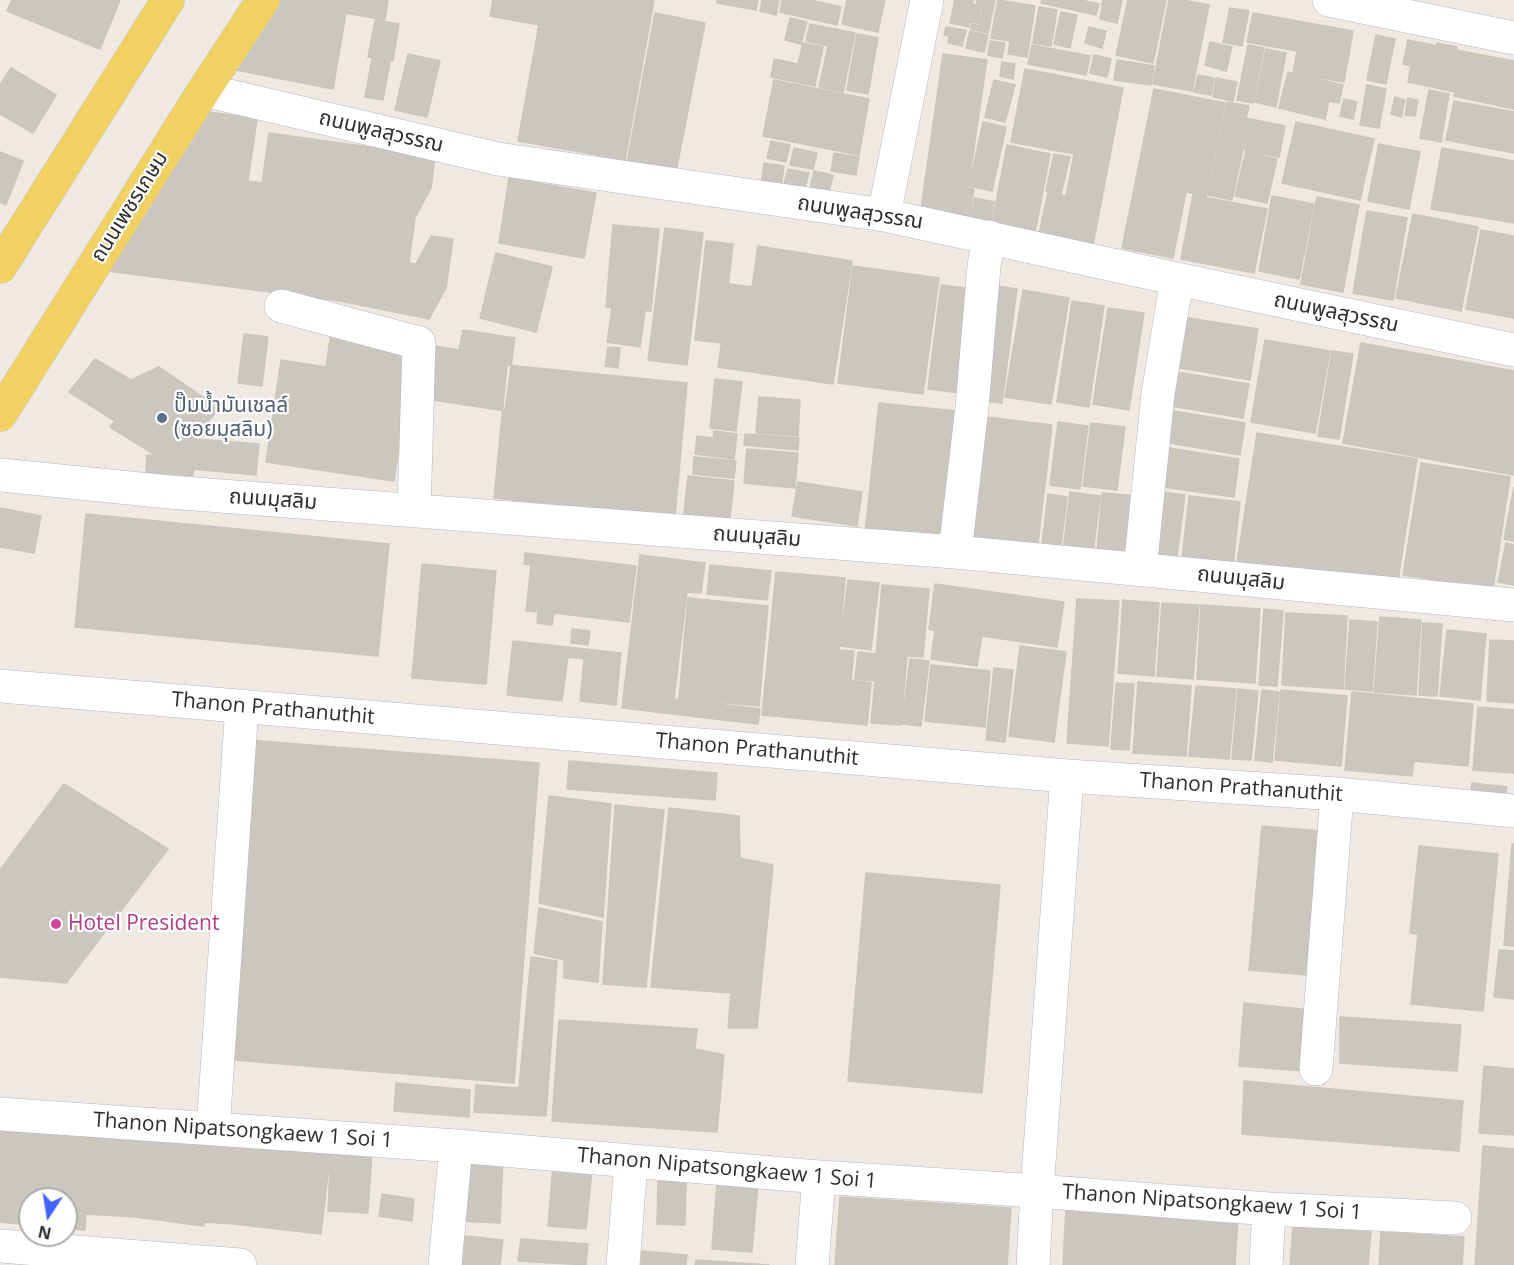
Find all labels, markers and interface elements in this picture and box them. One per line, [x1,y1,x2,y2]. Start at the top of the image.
street label: ถนนพูลสุวรรณ [316,105,446,159]
street label: ถนนเพชรเกษม [86,147,174,267]
street label: ถนนพูลสุวรรณ [795,191,925,235]
street label: ถนนพูลสุวรรณ [1271,287,1401,339]
place label: ปั๊มน้ำมันเชลล์ (ซอยมุสลิม) [174,393,288,443]
marker: ปั๊มน้ำมันเชลล์ (ซอยมุสลิม) [155,411,169,425]
street label: ถนนมุสลิม [228,484,318,516]
street label: ถนนมุสลิม [712,521,802,553]
street label: ถนนมุสลิม [1196,562,1286,596]
street label: Thanon Prathanuthit [170,688,376,730]
street label: Thanon Prathanuthit [654,729,860,771]
street label: Thanon Prathanuthit [1138,768,1344,808]
place label: Hotel President [68,911,219,937]
marker: Hotel President [49,917,63,931]
street label: Thanon Nipatsongkaew 1 Soi 1 [92,1108,394,1154]
street label: Thanon Nipatsongkaew 1 Soi 1 [576,1143,878,1195]
street label: Thanon Nipatsongkaew 1 Soi 1 [1061,1180,1363,1226]
north arrow [18,1187,78,1247]
text: N [36,1221,53,1245]

